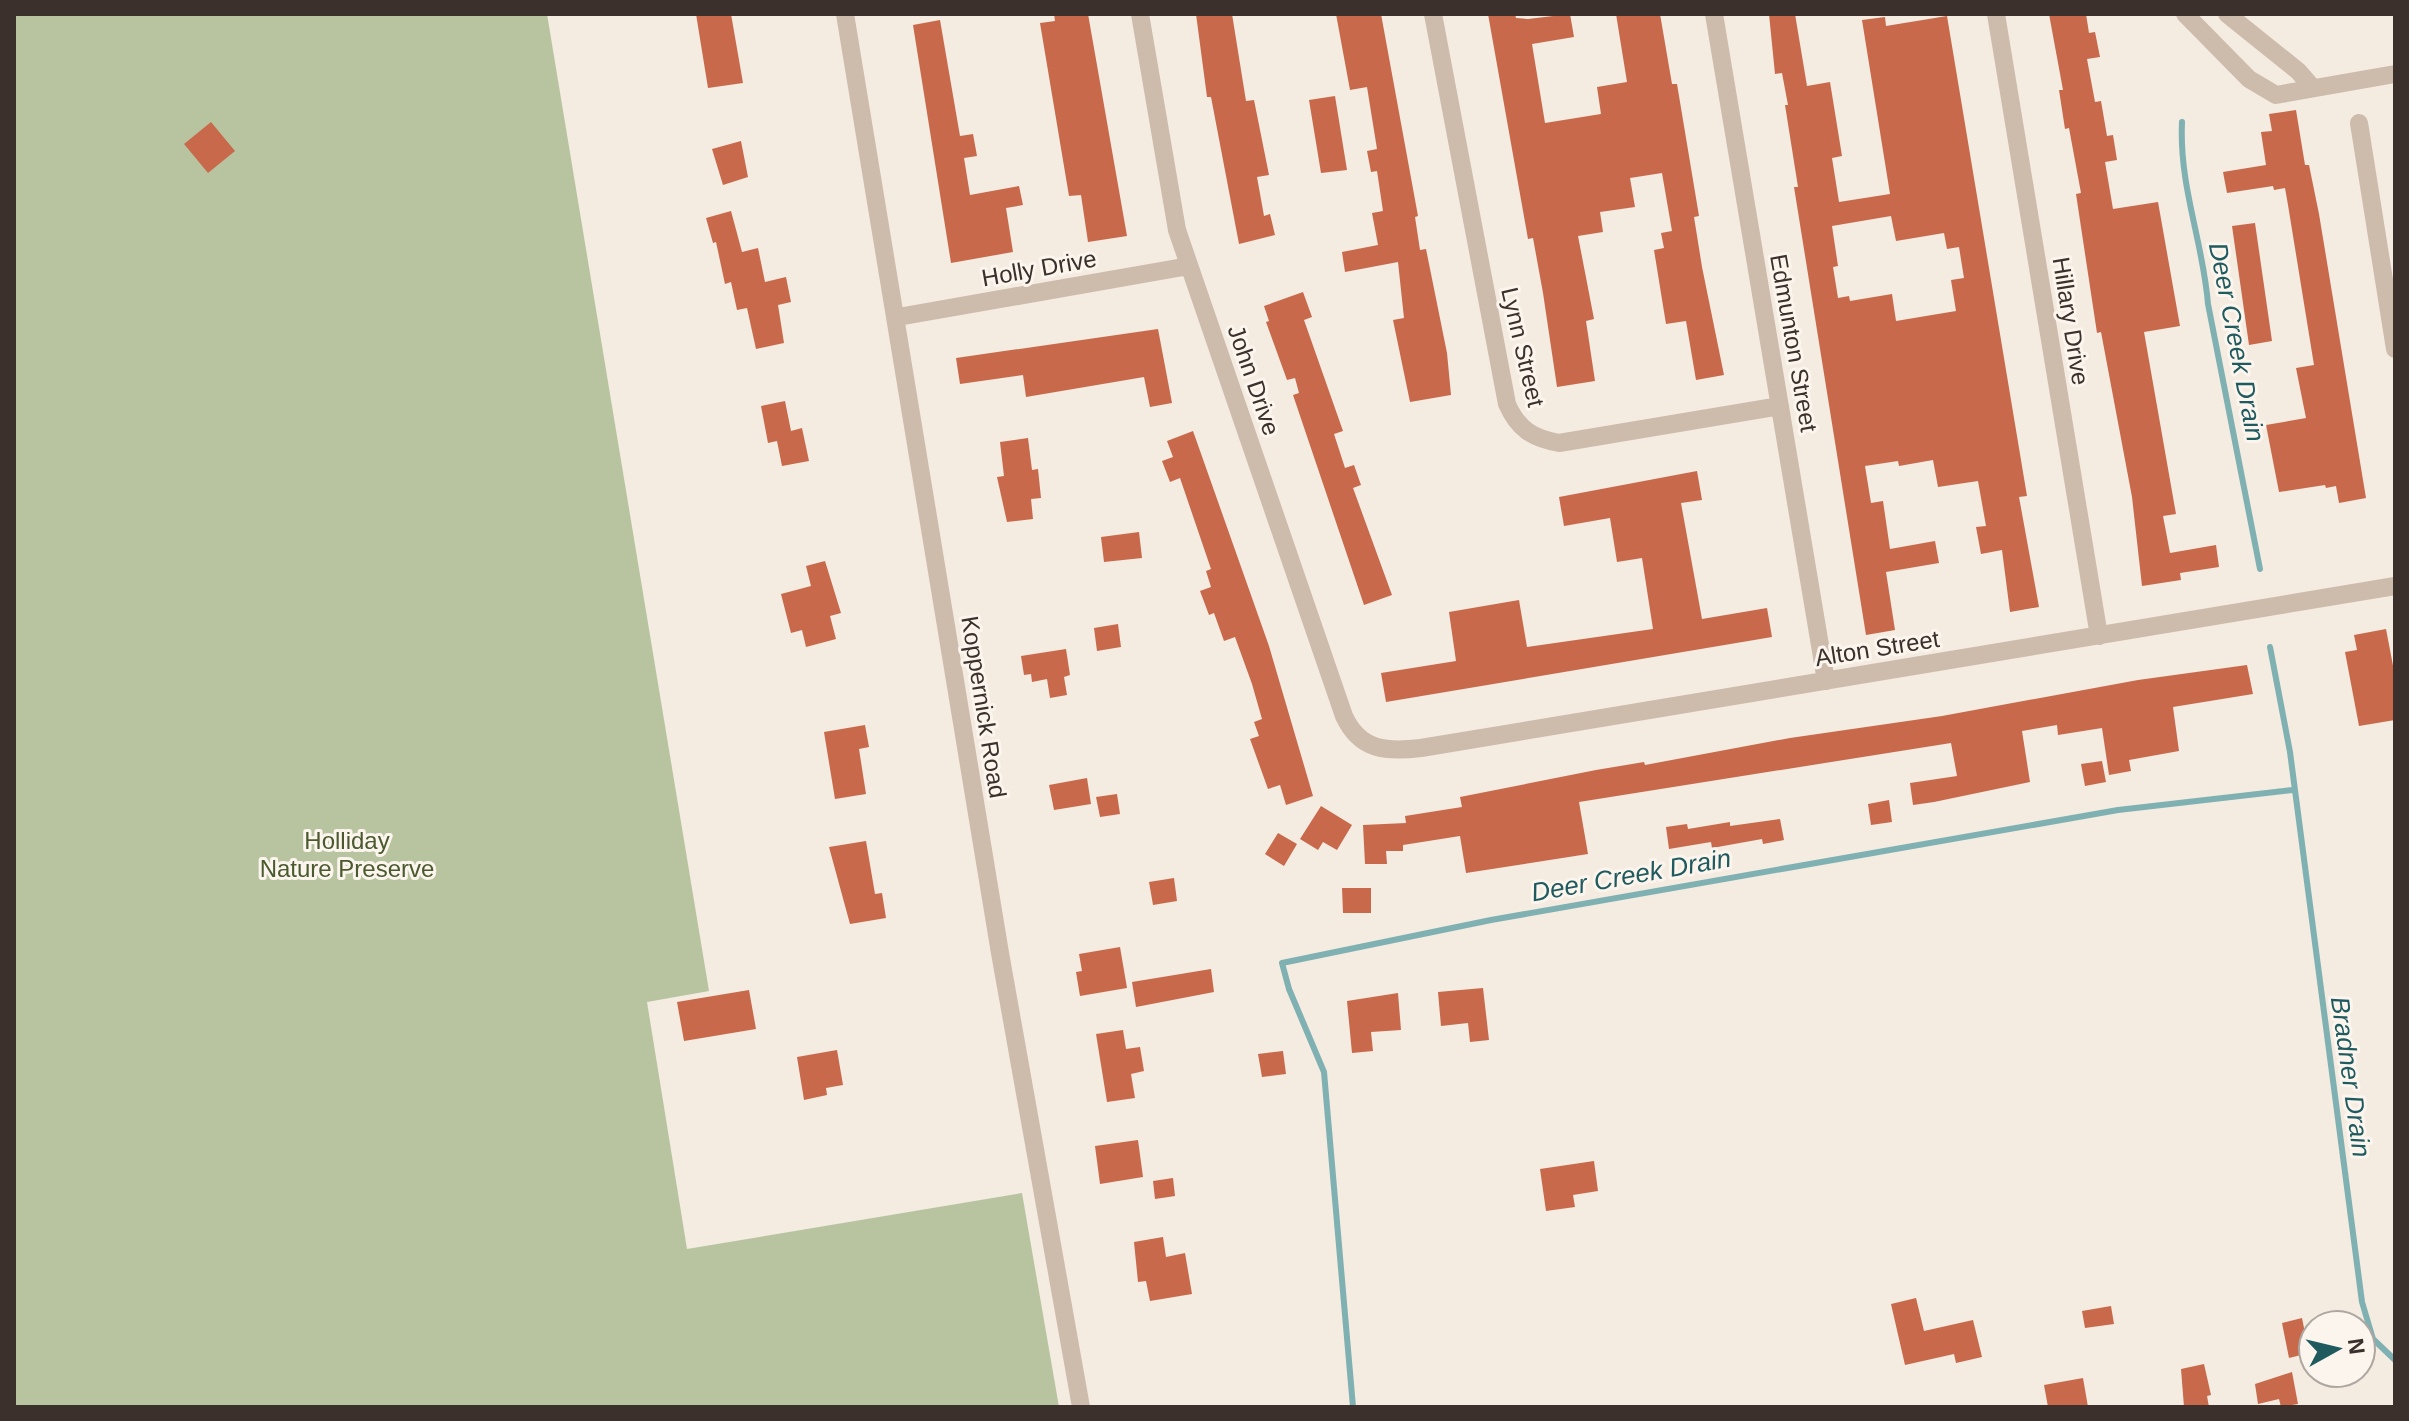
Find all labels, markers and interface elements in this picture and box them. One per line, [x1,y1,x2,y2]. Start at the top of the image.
water label: Deer Creek Drain [2203,240,2271,444]
street label: Holly Drive [980,245,1098,291]
street label: Edmunton Street [1765,252,1823,434]
street label: Hillary Drive [2048,255,2094,387]
street label: Lynn Street [1496,285,1550,410]
street label: John Drive [1223,321,1285,439]
street label: Koppernick Road [956,614,1012,800]
street label: Alton Street [1813,625,1941,671]
park label: Holliday Nature Preserve [260,827,434,882]
water label: Deer Creek Drain [1529,843,1733,907]
water label: Bradner Drain [2325,995,2377,1159]
north arrow [2297,1309,2377,1389]
text: N [2343,1337,2370,1356]

